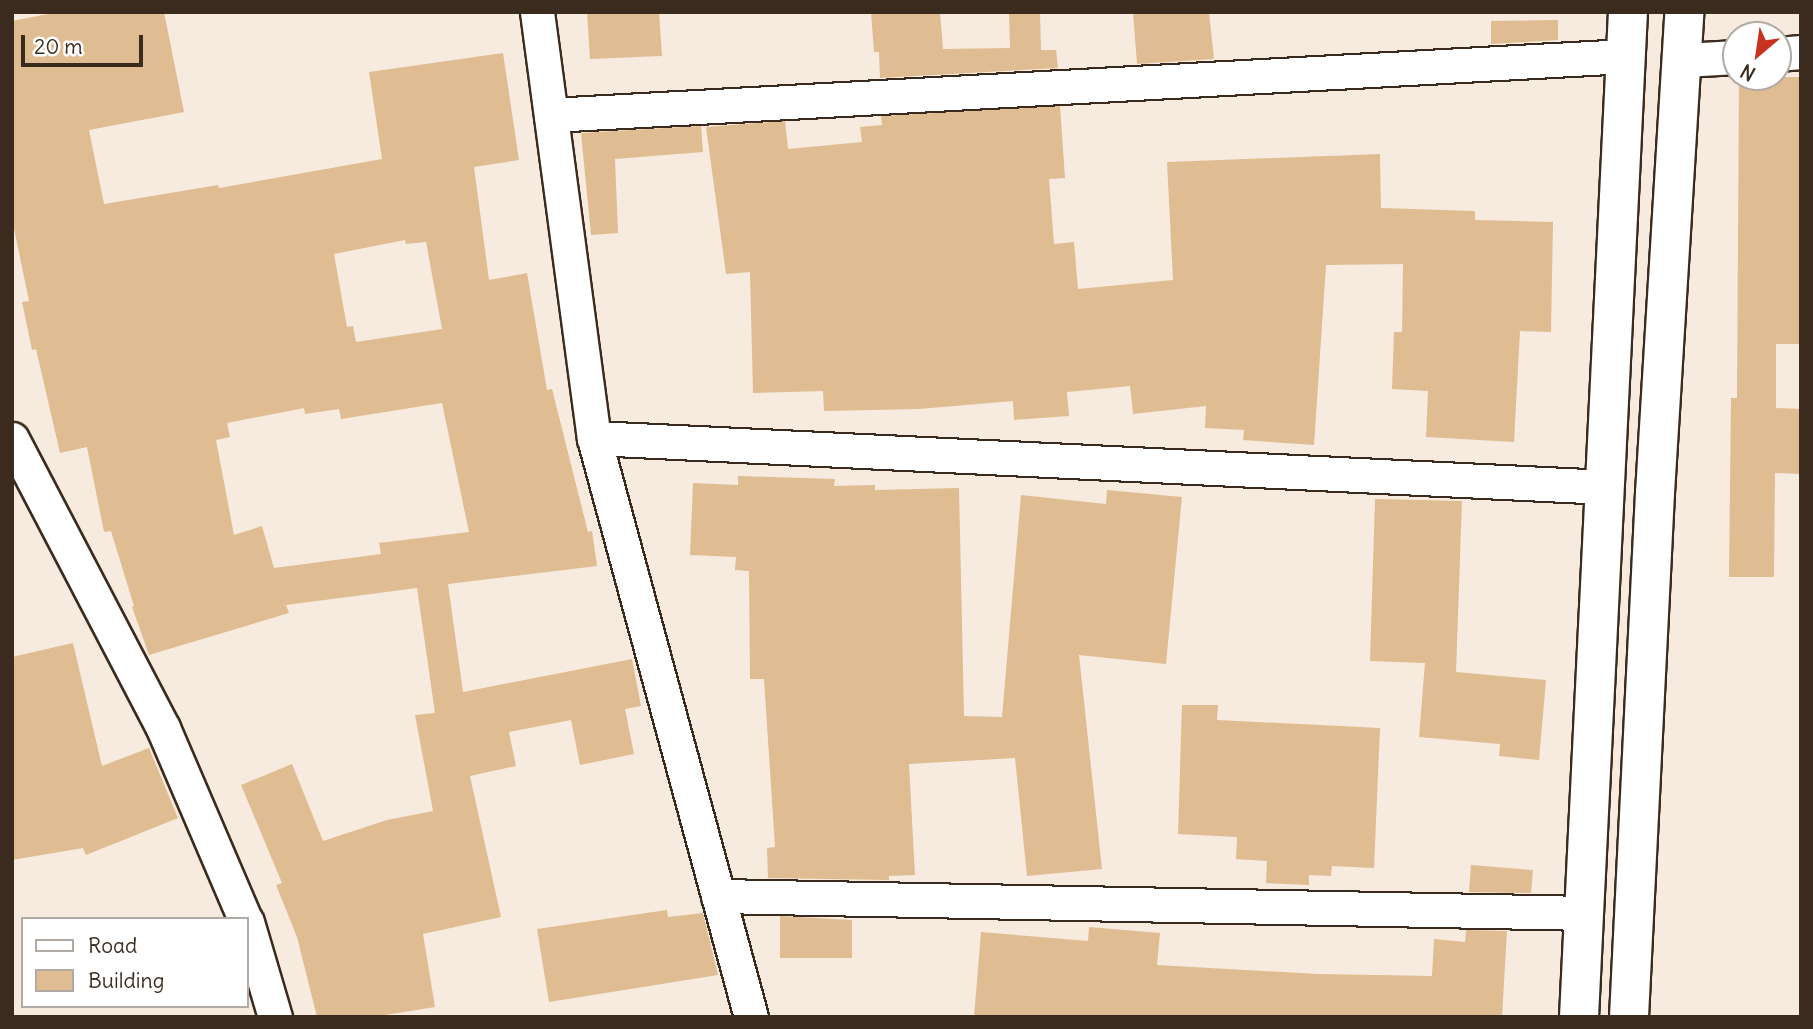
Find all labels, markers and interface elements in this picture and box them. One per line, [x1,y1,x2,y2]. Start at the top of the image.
scale bar [24,21,147,65]
north arrow [1722,21,1792,91]
text: 20 m [34,33,83,60]
text: N [1736,59,1759,86]
legend [21,917,248,1008]
text: Road [88,932,137,959]
text: Building [88,967,164,994]

